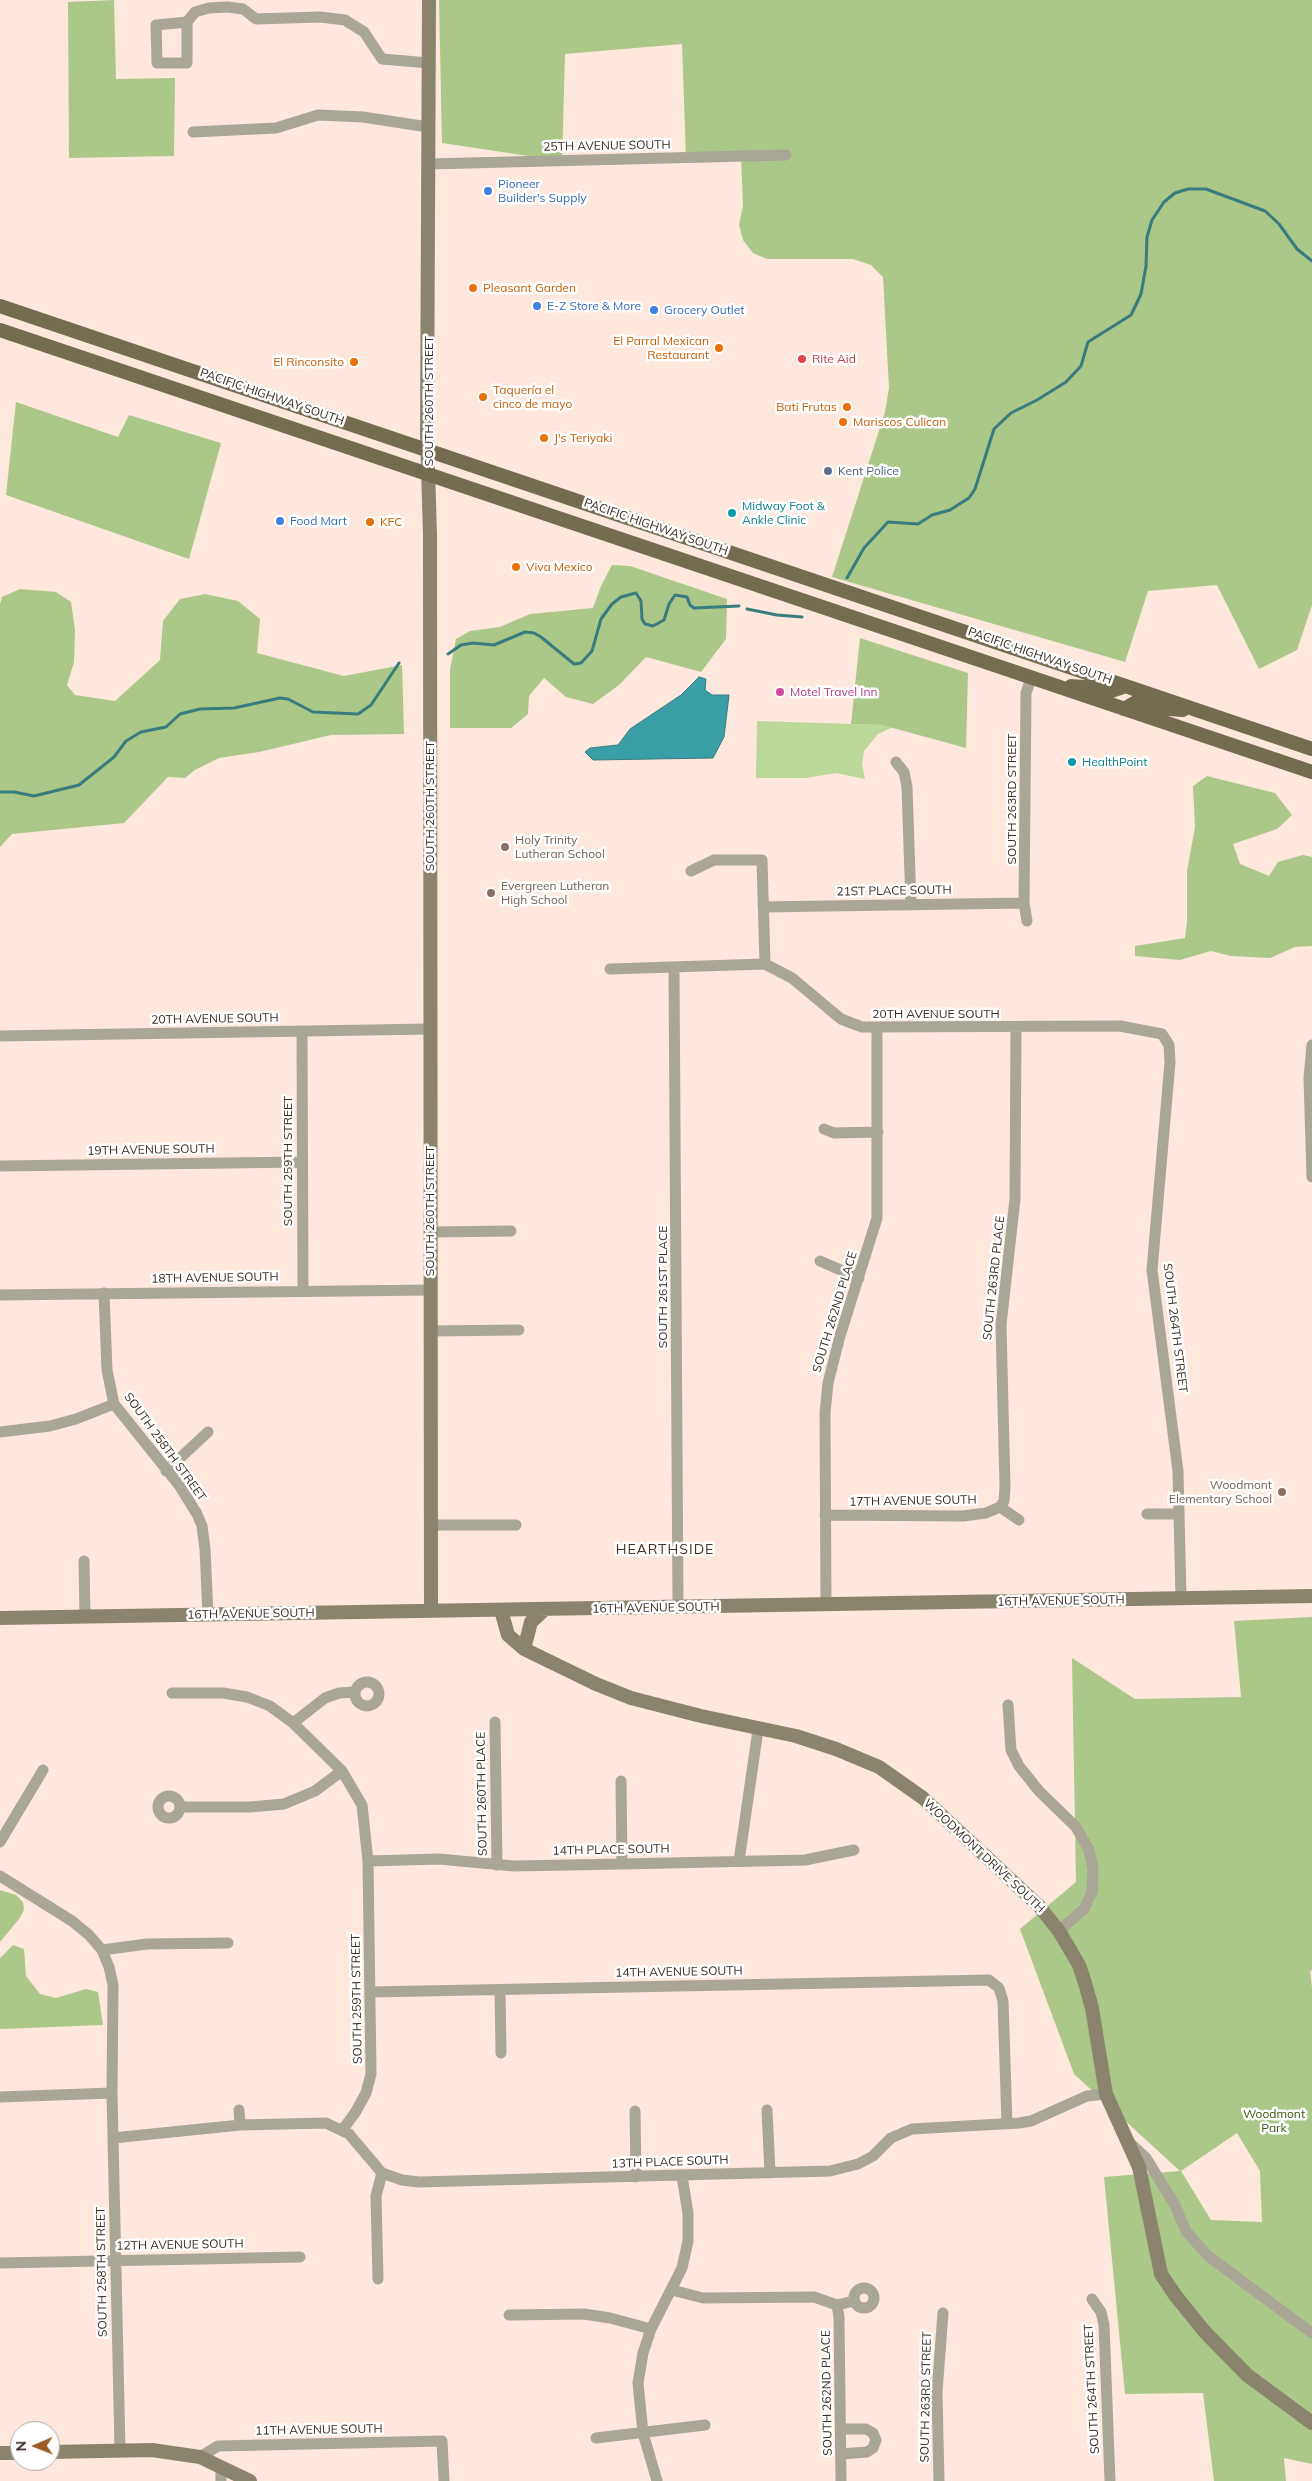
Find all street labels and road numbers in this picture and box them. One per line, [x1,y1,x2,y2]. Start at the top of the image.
street label: 25TH AVENUE SOUTH [543,138,671,154]
street label: SOUTH 260TH STREET [422,336,436,466]
street label: PACIFIC HIGHWAY SOUTH [198,366,346,428]
street label: PACIFIC HIGHWAY SOUTH [582,496,730,558]
street label: PACIFIC HIGHWAY SOUTH [966,625,1114,687]
street label: SOUTH 263RD STREET [1005,733,1019,865]
street label: SOUTH 260TH STREET [423,741,437,871]
street label: 21ST PLACE SOUTH [836,883,952,899]
street label: 20TH AVENUE SOUTH [872,1007,1000,1021]
street label: 20TH AVENUE SOUTH [151,1011,279,1027]
street label: SOUTH 259TH STREET [281,1096,295,1226]
street label: 19TH AVENUE SOUTH [87,1142,215,1158]
street label: SOUTH 260TH STREET [423,1146,437,1276]
street label: SOUTH 263RD PLACE [980,1215,1008,1341]
street label: SOUTH 261ST PLACE [656,1226,670,1348]
street label: SOUTH 262ND PLACE [810,1250,860,1374]
street label: SOUTH 264TH STREET [1160,1262,1190,1394]
street label: 18TH AVENUE SOUTH [151,1270,279,1286]
street label: SOUTH 258TH STREET [121,1390,209,1504]
street label: 17TH AVENUE SOUTH [849,1493,977,1509]
street label: 16TH AVENUE SOUTH [997,1593,1125,1609]
street label: 16TH AVENUE SOUTH [592,1600,720,1616]
street label: 16TH AVENUE SOUTH [187,1606,315,1622]
street label: SOUTH 260TH PLACE [474,1732,490,1856]
street label: WOODMONT DRIVE SOUTH [920,1796,1048,1916]
street label: 14TH PLACE SOUTH [552,1842,670,1858]
street label: SOUTH 259TH STREET [349,1934,365,2064]
street label: 14TH AVENUE SOUTH [615,1964,743,1980]
street label: 13TH PLACE SOUTH [611,2153,729,2171]
street label: SOUTH 258TH STREET [94,2207,110,2337]
street label: 12TH AVENUE SOUTH [116,2237,244,2253]
street label: SOUTH 264TH STREET [1081,2324,1103,2454]
street label: SOUTH 262ND PLACE [819,2330,835,2456]
street label: SOUTH 263RD STREET [918,2331,934,2463]
street label: 11TH AVENUE SOUTH [255,2422,383,2438]

